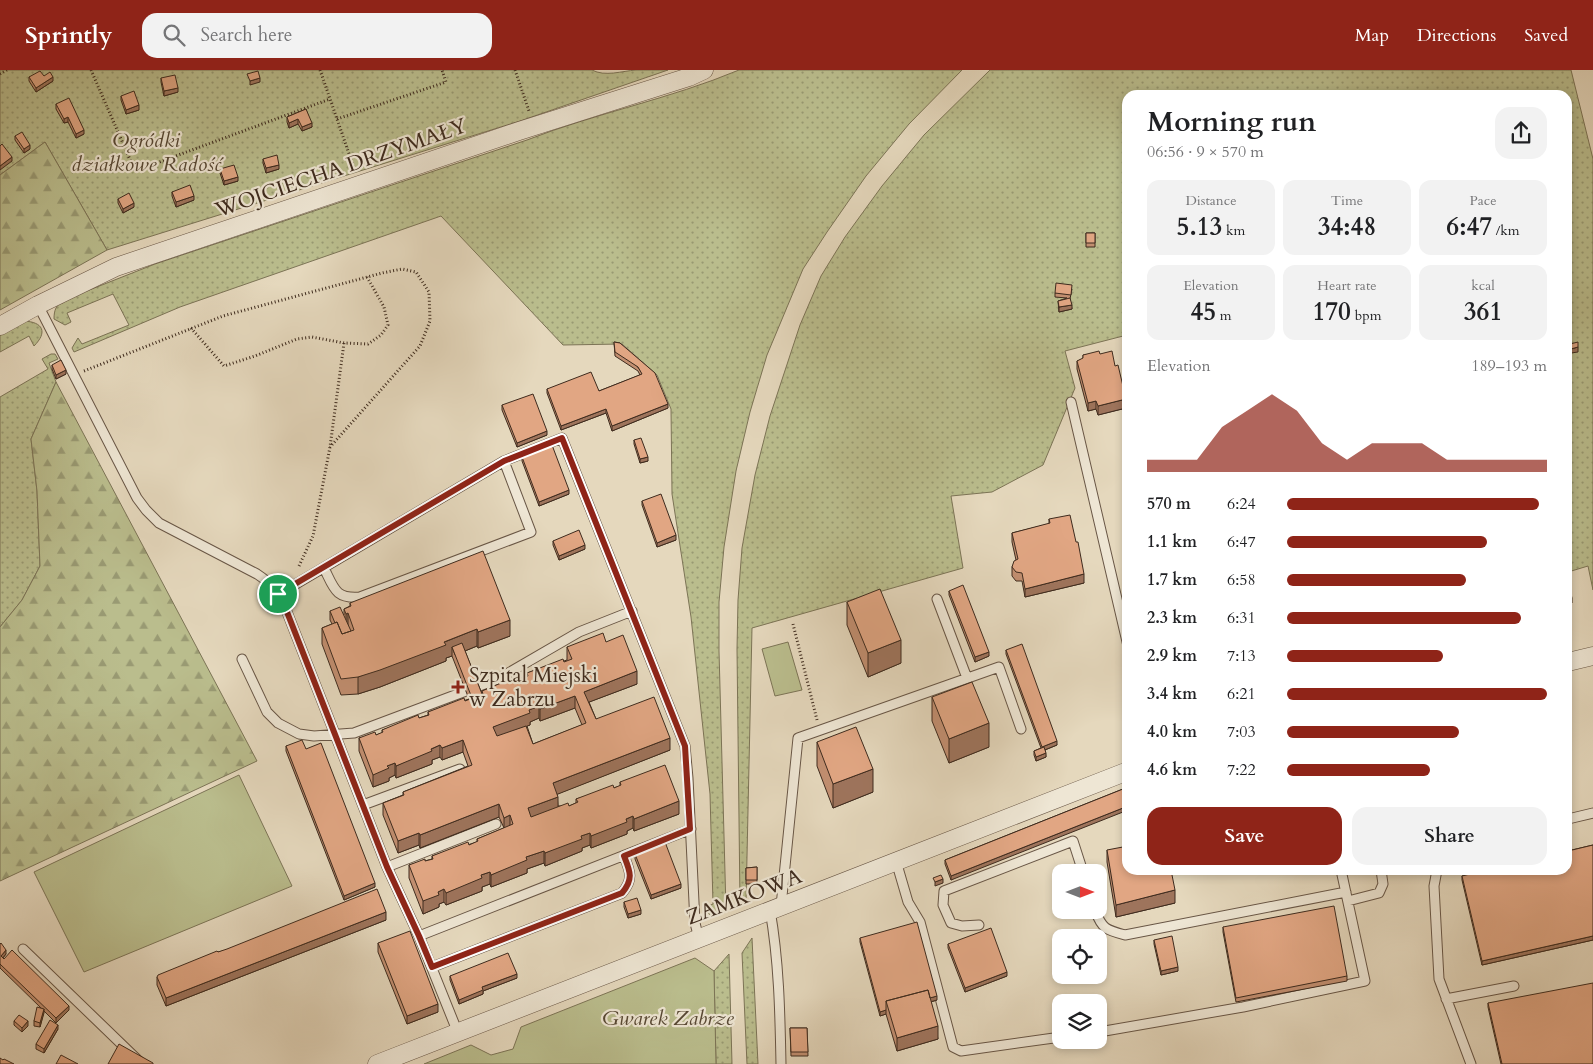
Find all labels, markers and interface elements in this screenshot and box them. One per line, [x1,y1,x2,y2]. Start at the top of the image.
search box [142,13,492,58]
text: Sprintly [25,19,112,52]
icon: search [160,21,188,49]
text: Search here [200,22,292,48]
text: Map [1355,23,1389,48]
text: Directions [1417,23,1496,48]
text: Saved [1524,23,1568,48]
text: Morning run [1147,103,1316,141]
button: share [1495,107,1547,159]
street label: WOJCIECHA DRZYMAŁY [210,111,471,225]
park label: Ogródki działkowe Radość [71,126,224,179]
text: 06:56 · 9 × 570 m [1147,141,1264,163]
text: Distance [1185,191,1237,210]
text: Time [1331,191,1363,210]
text: Pace [1469,191,1497,210]
text: 5.13 [1177,210,1222,244]
text: 34:48 [1318,210,1376,244]
text: 6:47 [1446,210,1492,244]
text: km [1222,221,1245,240]
text: /km [1492,221,1520,240]
text: Elevation [1183,276,1239,295]
text: Heart rate [1317,276,1377,295]
text: kcal [1471,276,1495,295]
text: 45 [1190,295,1216,329]
text: 170 [1313,295,1351,329]
text: 361 [1464,295,1502,329]
text: m [1216,306,1232,325]
text: bpm [1351,306,1382,325]
text: Elevation [1147,355,1211,377]
text: 189–193 m [1471,355,1547,377]
text: 570 m [1147,493,1191,515]
text: 6:24 [1227,493,1256,515]
text: 1.1 km [1147,531,1197,553]
text: 6:47 [1227,531,1256,553]
text: 1.7 km [1147,569,1197,591]
text: 6:58 [1227,569,1256,591]
pin [257,573,299,615]
icon: arrive [264,580,292,608]
text: 2.3 km [1147,607,1197,629]
text: 6:31 [1227,607,1256,629]
text: 2.9 km [1147,645,1197,667]
text: 7:13 [1227,645,1256,667]
place label: Szpital Miejski w Zabrzu [469,661,598,714]
marker: Szpital Miejski w Zabrzu [451,680,465,694]
text: 3.4 km [1147,683,1197,705]
text: 6:21 [1227,683,1256,705]
text: 4.0 km [1147,721,1197,743]
text: 7:03 [1227,721,1256,743]
text: 4.6 km [1147,759,1197,781]
text: 7:22 [1227,759,1256,781]
button: Save [1147,807,1342,865]
button: Share [1352,807,1547,865]
street label: ZAMKOWA [682,862,806,932]
north arrow [1052,864,1108,919]
map controls [1052,864,1107,1049]
button: locate [1052,929,1107,984]
button: layers [1052,994,1107,1049]
park label: Gwarek Zabrze [602,1004,735,1033]

